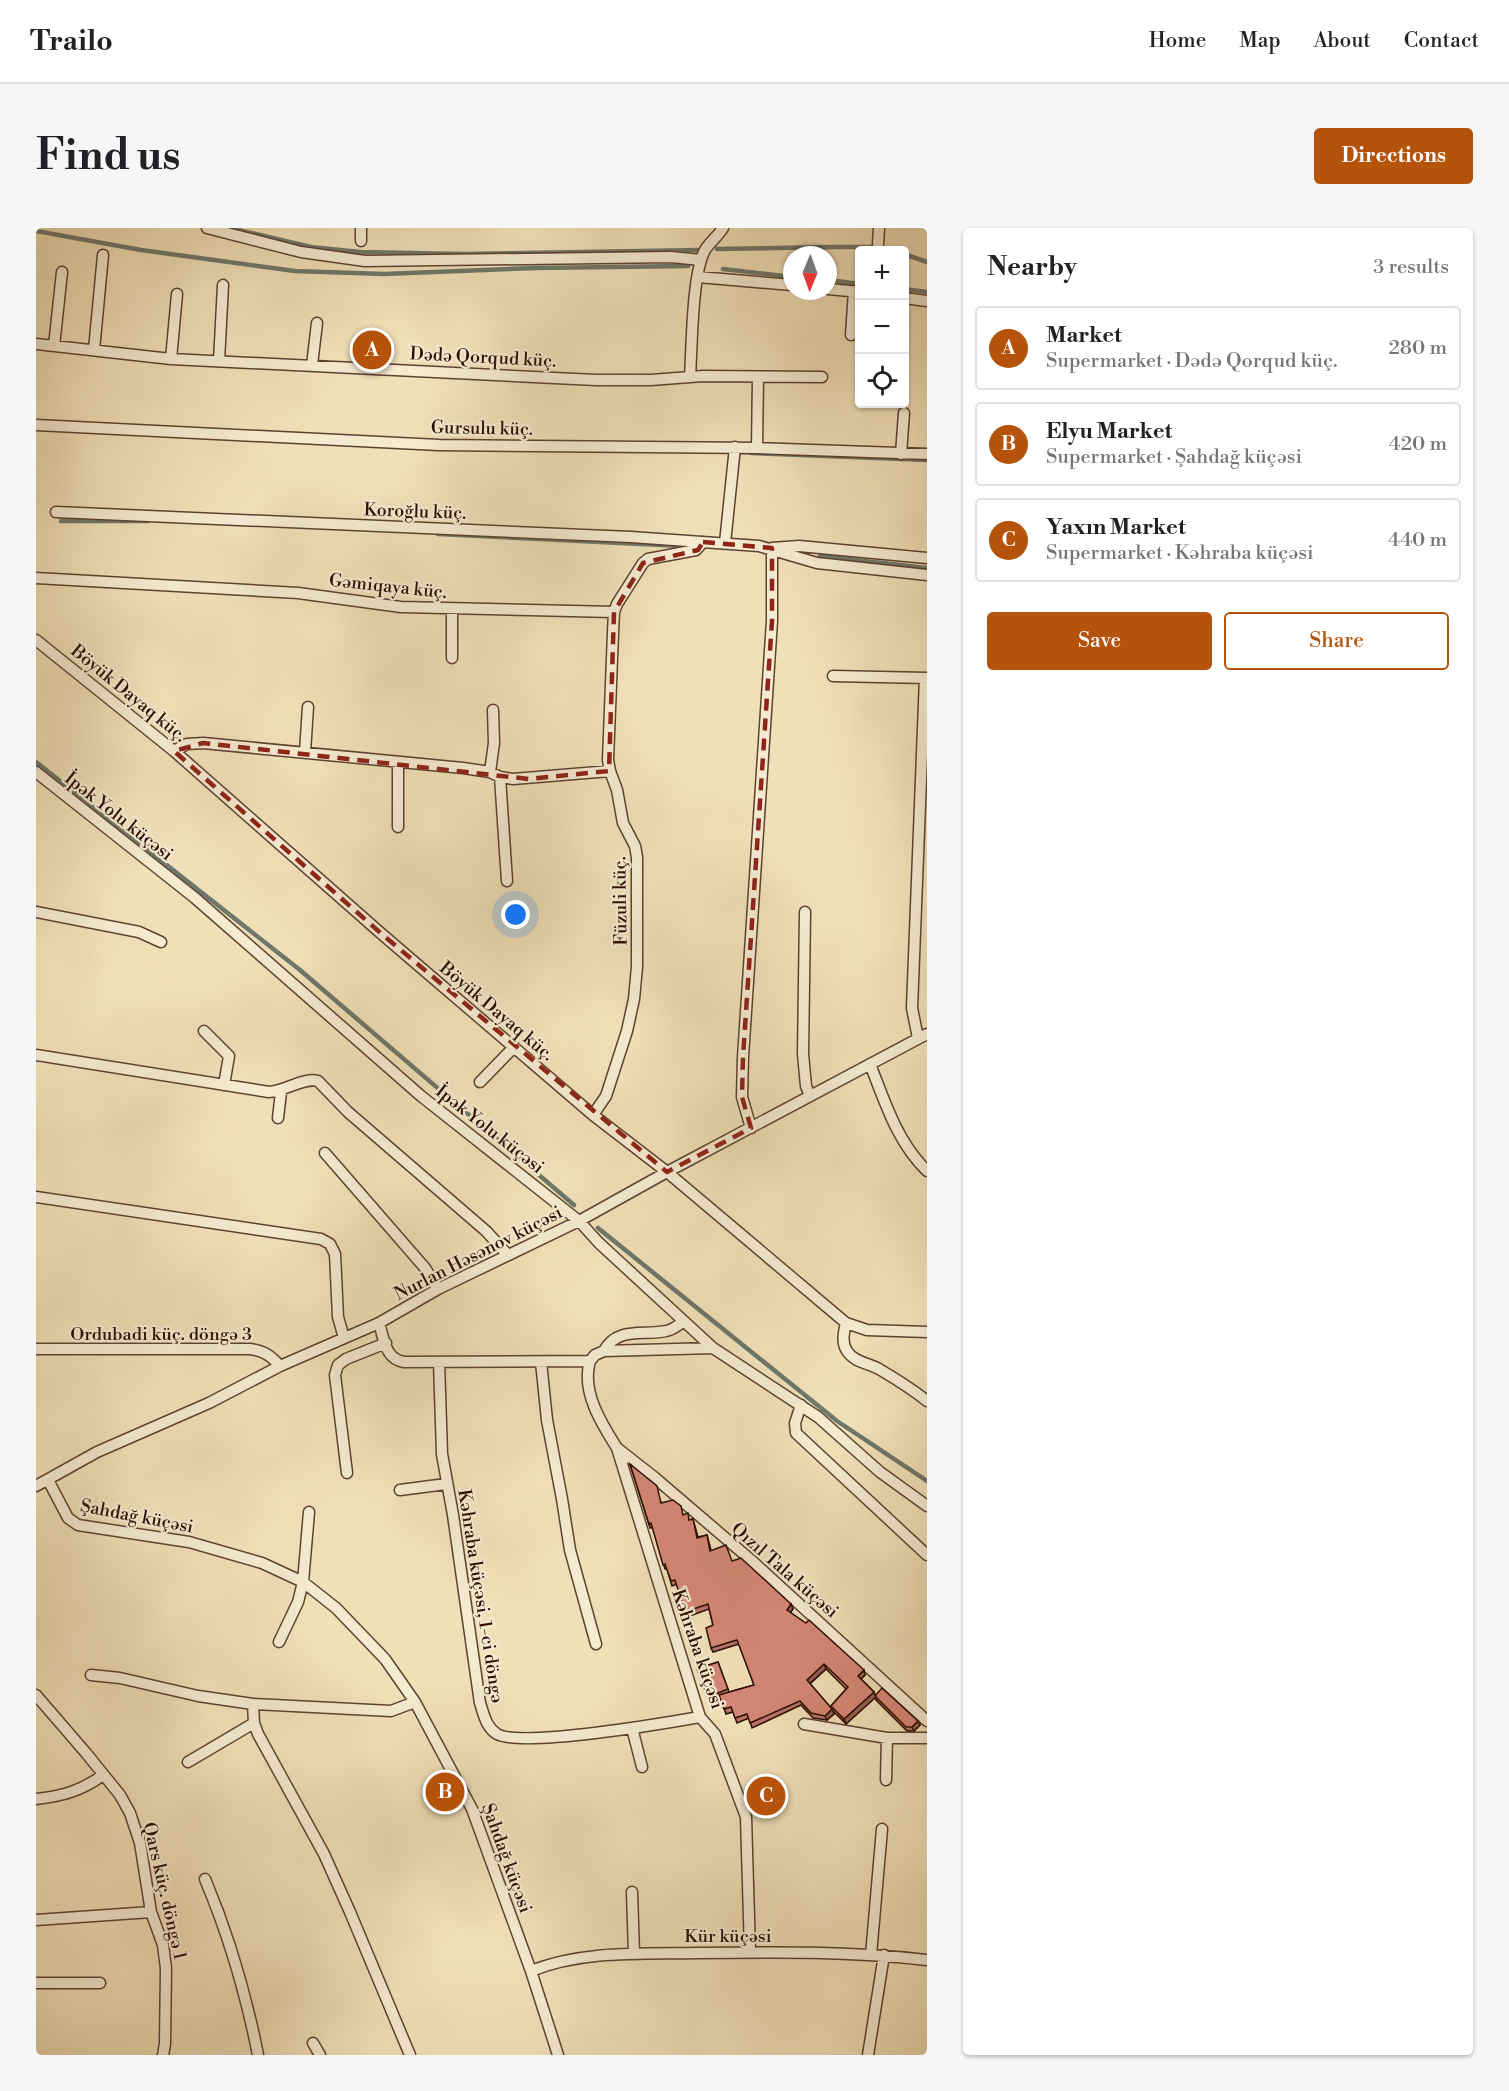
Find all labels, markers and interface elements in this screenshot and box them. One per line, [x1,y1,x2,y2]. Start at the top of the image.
text: Trailo [30,24,113,59]
text: Home [1149,28,1206,54]
text: Map [1239,28,1281,54]
text: About [1314,28,1371,54]
text: Contact [1404,28,1479,54]
button: Directions [1314,128,1473,184]
text: Find us [36,130,180,183]
north arrow [783,246,837,300]
map controls [855,246,909,408]
button: + [855,246,909,300]
text: Nearby [987,251,1077,283]
text: 3 results [1373,255,1449,280]
button: − [855,300,909,354]
text: Market [1046,322,1122,349]
pin: A [352,328,392,372]
text: A [1001,336,1016,361]
text: 280 m [1388,336,1447,361]
street label: Dədə Qorqud küç. [409,342,557,373]
text: Supermarket · Dədə Qorqud küç. [1046,349,1338,374]
button: locate [855,354,909,408]
street label: Gursulu küç. [431,416,533,441]
text: Elyu Market [1046,418,1172,445]
text: B [1001,432,1016,457]
text: 420 m [1389,432,1447,457]
text: Supermarket · Şahdağ küçəsi [1046,445,1302,470]
street label: Koroğlu küç. [363,498,467,525]
text: Yaxın Market [1046,514,1186,541]
text: C [1001,528,1016,553]
text: 440 m [1388,528,1447,553]
text: Supermarket · Kəhraba küçəsi [1046,541,1314,566]
street label: Gəmiqaya küç. [328,569,448,604]
button: Save [987,612,1212,670]
button: Share [1224,612,1449,670]
street label: Böyük Dayaq küç. [65,639,191,747]
street label: İpək Yolu küçəsi [60,767,178,866]
street label: Füzuli küç. [608,856,633,946]
your location [501,900,530,929]
street label: Böyük Dayaq küç. [434,956,559,1066]
street label: İpək Yolu küçəsi [431,1080,549,1179]
street label: Nurlan Həsənov küçəsi [390,1201,566,1306]
street label: Ordubadi küç. döngə 3 [70,1323,252,1346]
street label: Kəhraba küçəsi, 1-ci döngə [452,1488,509,1705]
street label: Şahdağ küçəsi [78,1494,195,1539]
street label: Qızıl Tala küçəsi [726,1517,843,1623]
street label: Kəhraba küçəsi [666,1586,729,1712]
pin: B [426,1770,464,1814]
pin: C [746,1774,786,1818]
street label: Şahdağ küçəsi [476,1800,537,1916]
street label: Qars küç. döngə 1 [137,1820,192,1962]
street label: Kür küçəsi [684,1925,772,1948]

